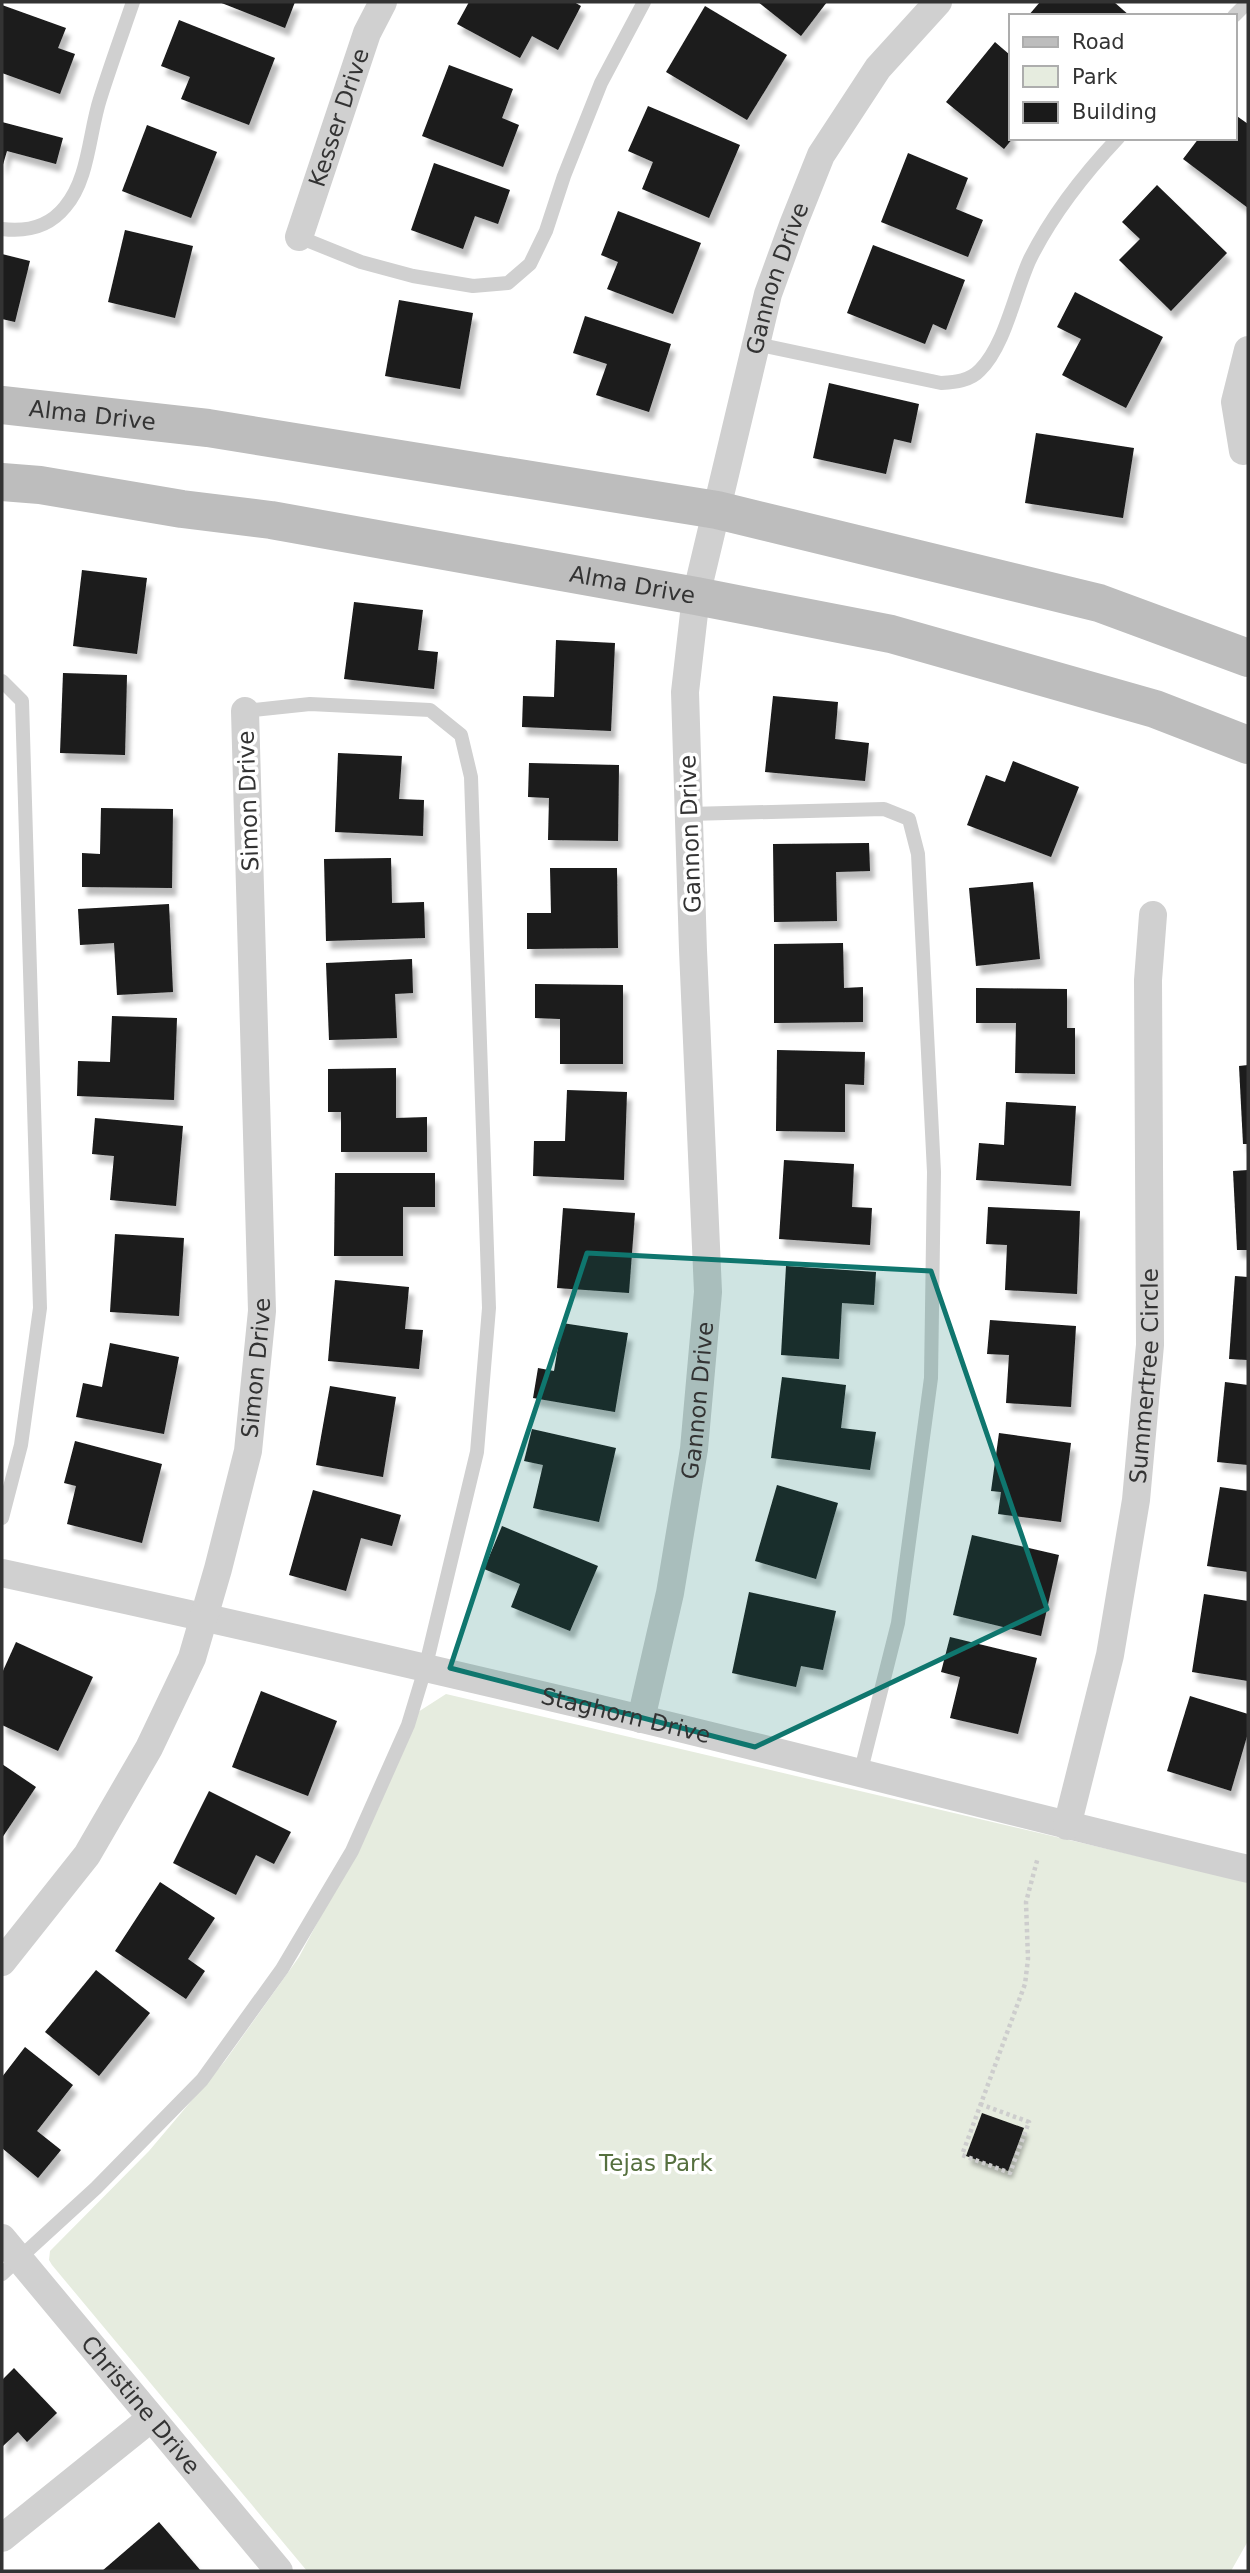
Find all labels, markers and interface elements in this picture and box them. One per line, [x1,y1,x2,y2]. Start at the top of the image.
legend [1009,14,1236,140]
text: Road [1072,30,1125,54]
street label: Kesser Drive [304,45,374,190]
text: Park [1072,65,1118,89]
text: Building [1072,100,1157,124]
street label: Gannon Drive [741,198,814,357]
street label: Alma Drive [28,395,157,435]
street label: Alma Drive [568,561,697,609]
street label: Simon Drive [233,730,263,872]
street label: Gannon Drive [674,754,706,914]
street label: Summertree Circle [1125,1268,1163,1485]
street label: Simon Drive [236,1298,275,1439]
street label: Gannon Drive [676,1320,718,1481]
street label: Staghorn Drive [539,1682,713,1748]
park label: Tejas Park [598,2150,714,2176]
street label: Christine Drive [76,2331,206,2479]

